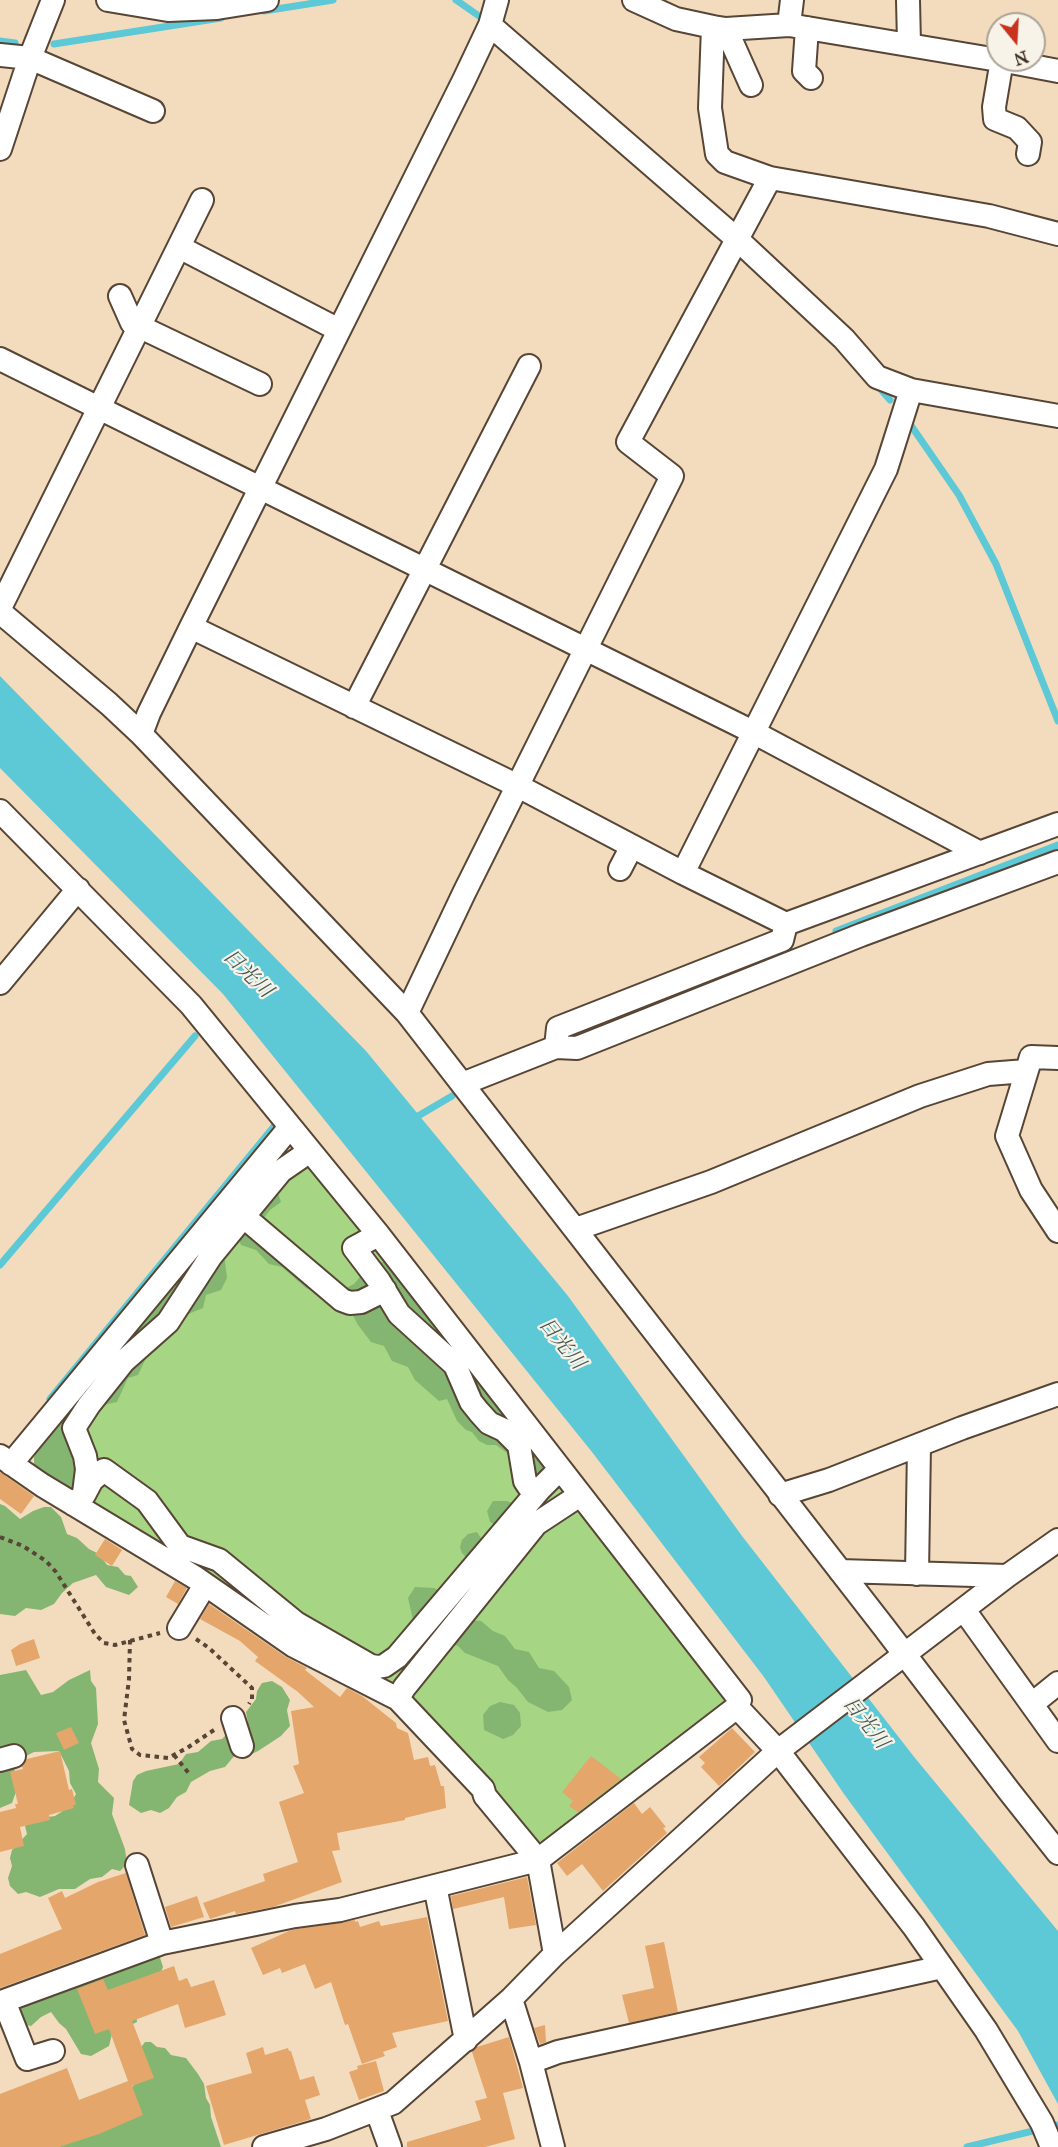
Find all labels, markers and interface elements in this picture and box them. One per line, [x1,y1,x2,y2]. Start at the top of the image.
north arrow [986,12,1046,72]
text: N [1012,47,1030,69]
water label: 日光川 [217,945,277,1003]
water label: 日光川 [533,1313,589,1375]
water label: 日光川 [837,1692,893,1754]

